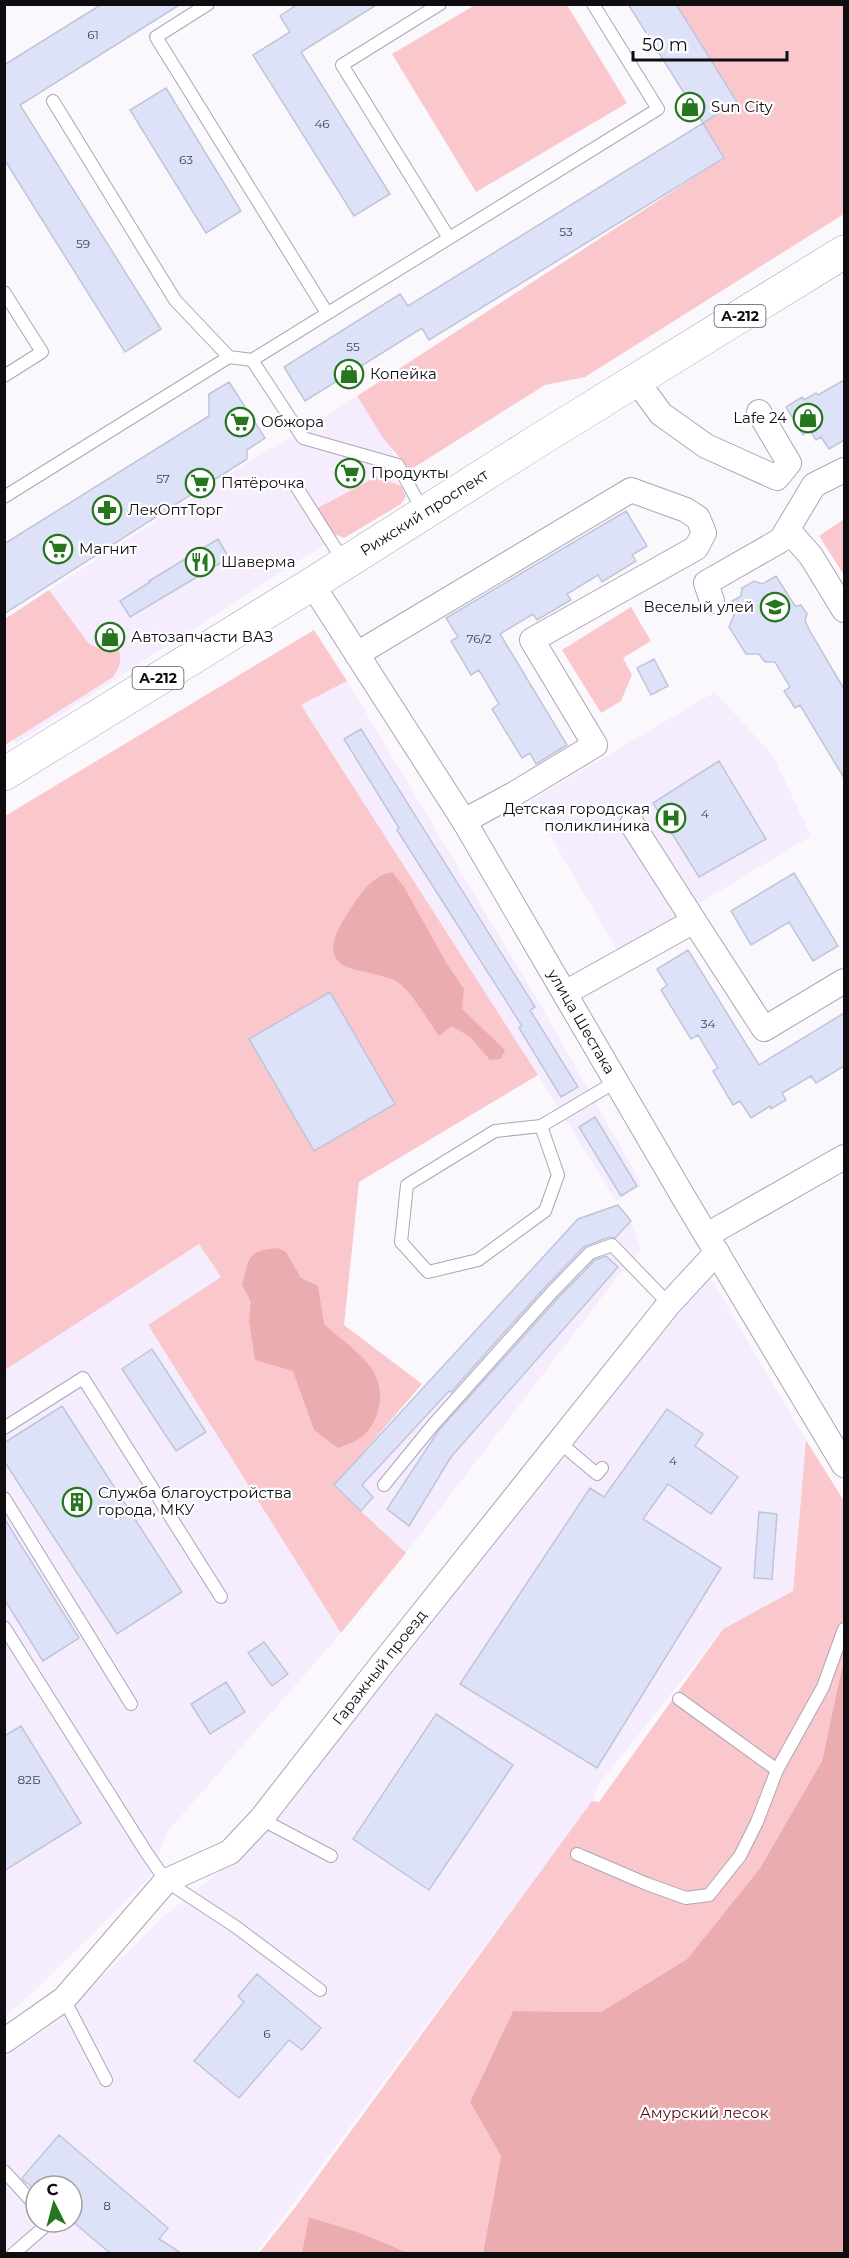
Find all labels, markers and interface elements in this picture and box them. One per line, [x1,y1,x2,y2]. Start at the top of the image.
scale bar [633,24,788,62]
house number: 61 [87,27,99,42]
text: 50 m [642,34,688,56]
shop icon: Sun City [674,91,706,123]
place label: Sun City [711,97,773,116]
house number: 46 [314,116,330,131]
house number: 63 [179,152,193,167]
house number: 53 [559,224,573,239]
house number: 59 [76,236,90,251]
road number: А-212 [714,305,766,327]
house number: 55 [346,339,360,354]
shop icon: Копейка [333,358,365,390]
place label: Копейка [370,364,437,383]
shop icon: Lafe 24 [792,402,824,434]
supermarket icon: Обжора [224,406,256,438]
place label: Lafe 24 [733,408,787,427]
place label: Обжора [261,412,324,431]
supermarket icon: Продукты [334,457,366,489]
place label: Продукты [371,463,449,482]
street label: Рижский проспект [357,464,492,560]
supermarket icon: Пятёрочка [184,467,216,499]
house number: 57 [156,471,170,486]
place label: Пятёрочка [221,473,305,492]
pharmacy icon: ЛекОптТорг [91,494,123,526]
place label: ЛекОптТорг [128,500,223,519]
supermarket icon: Магнит [42,533,74,565]
place label: Магнит [79,539,138,558]
restaurant icon: Шаверма [184,546,216,578]
place label: Шаверма [221,552,295,571]
school or university icon: Веселый улей [759,591,791,623]
place label: Веселый улей [643,597,754,616]
shop icon: Автозапчасти ВАЗ [94,621,126,653]
place label: Автозапчасти ВАЗ [131,627,273,646]
house number: 76/2 [466,631,492,646]
road number: А-212 [132,667,184,689]
place label: Детская городская поликлиника [503,799,650,835]
hospital icon: Детская городская поликлиника [655,802,687,834]
house number: 4 [701,806,709,821]
street label: улица Шестака [543,965,620,1077]
house number: 34 [701,1016,715,1031]
house number: 4 [669,1453,677,1468]
place label: Служба благоустройства города, МКУ [98,1483,292,1519]
building icon: Служба благоустройства города, МКУ [61,1486,93,1518]
street label: Гаражный проезд [328,1606,431,1729]
house number: 82Б [17,1772,41,1787]
house number: 6 [263,2026,271,2041]
park label: Амурский лесок [640,2103,769,2122]
north arrow [24,2174,84,2234]
text: С [46,2179,60,2200]
house number: 8 [103,2198,111,2213]

